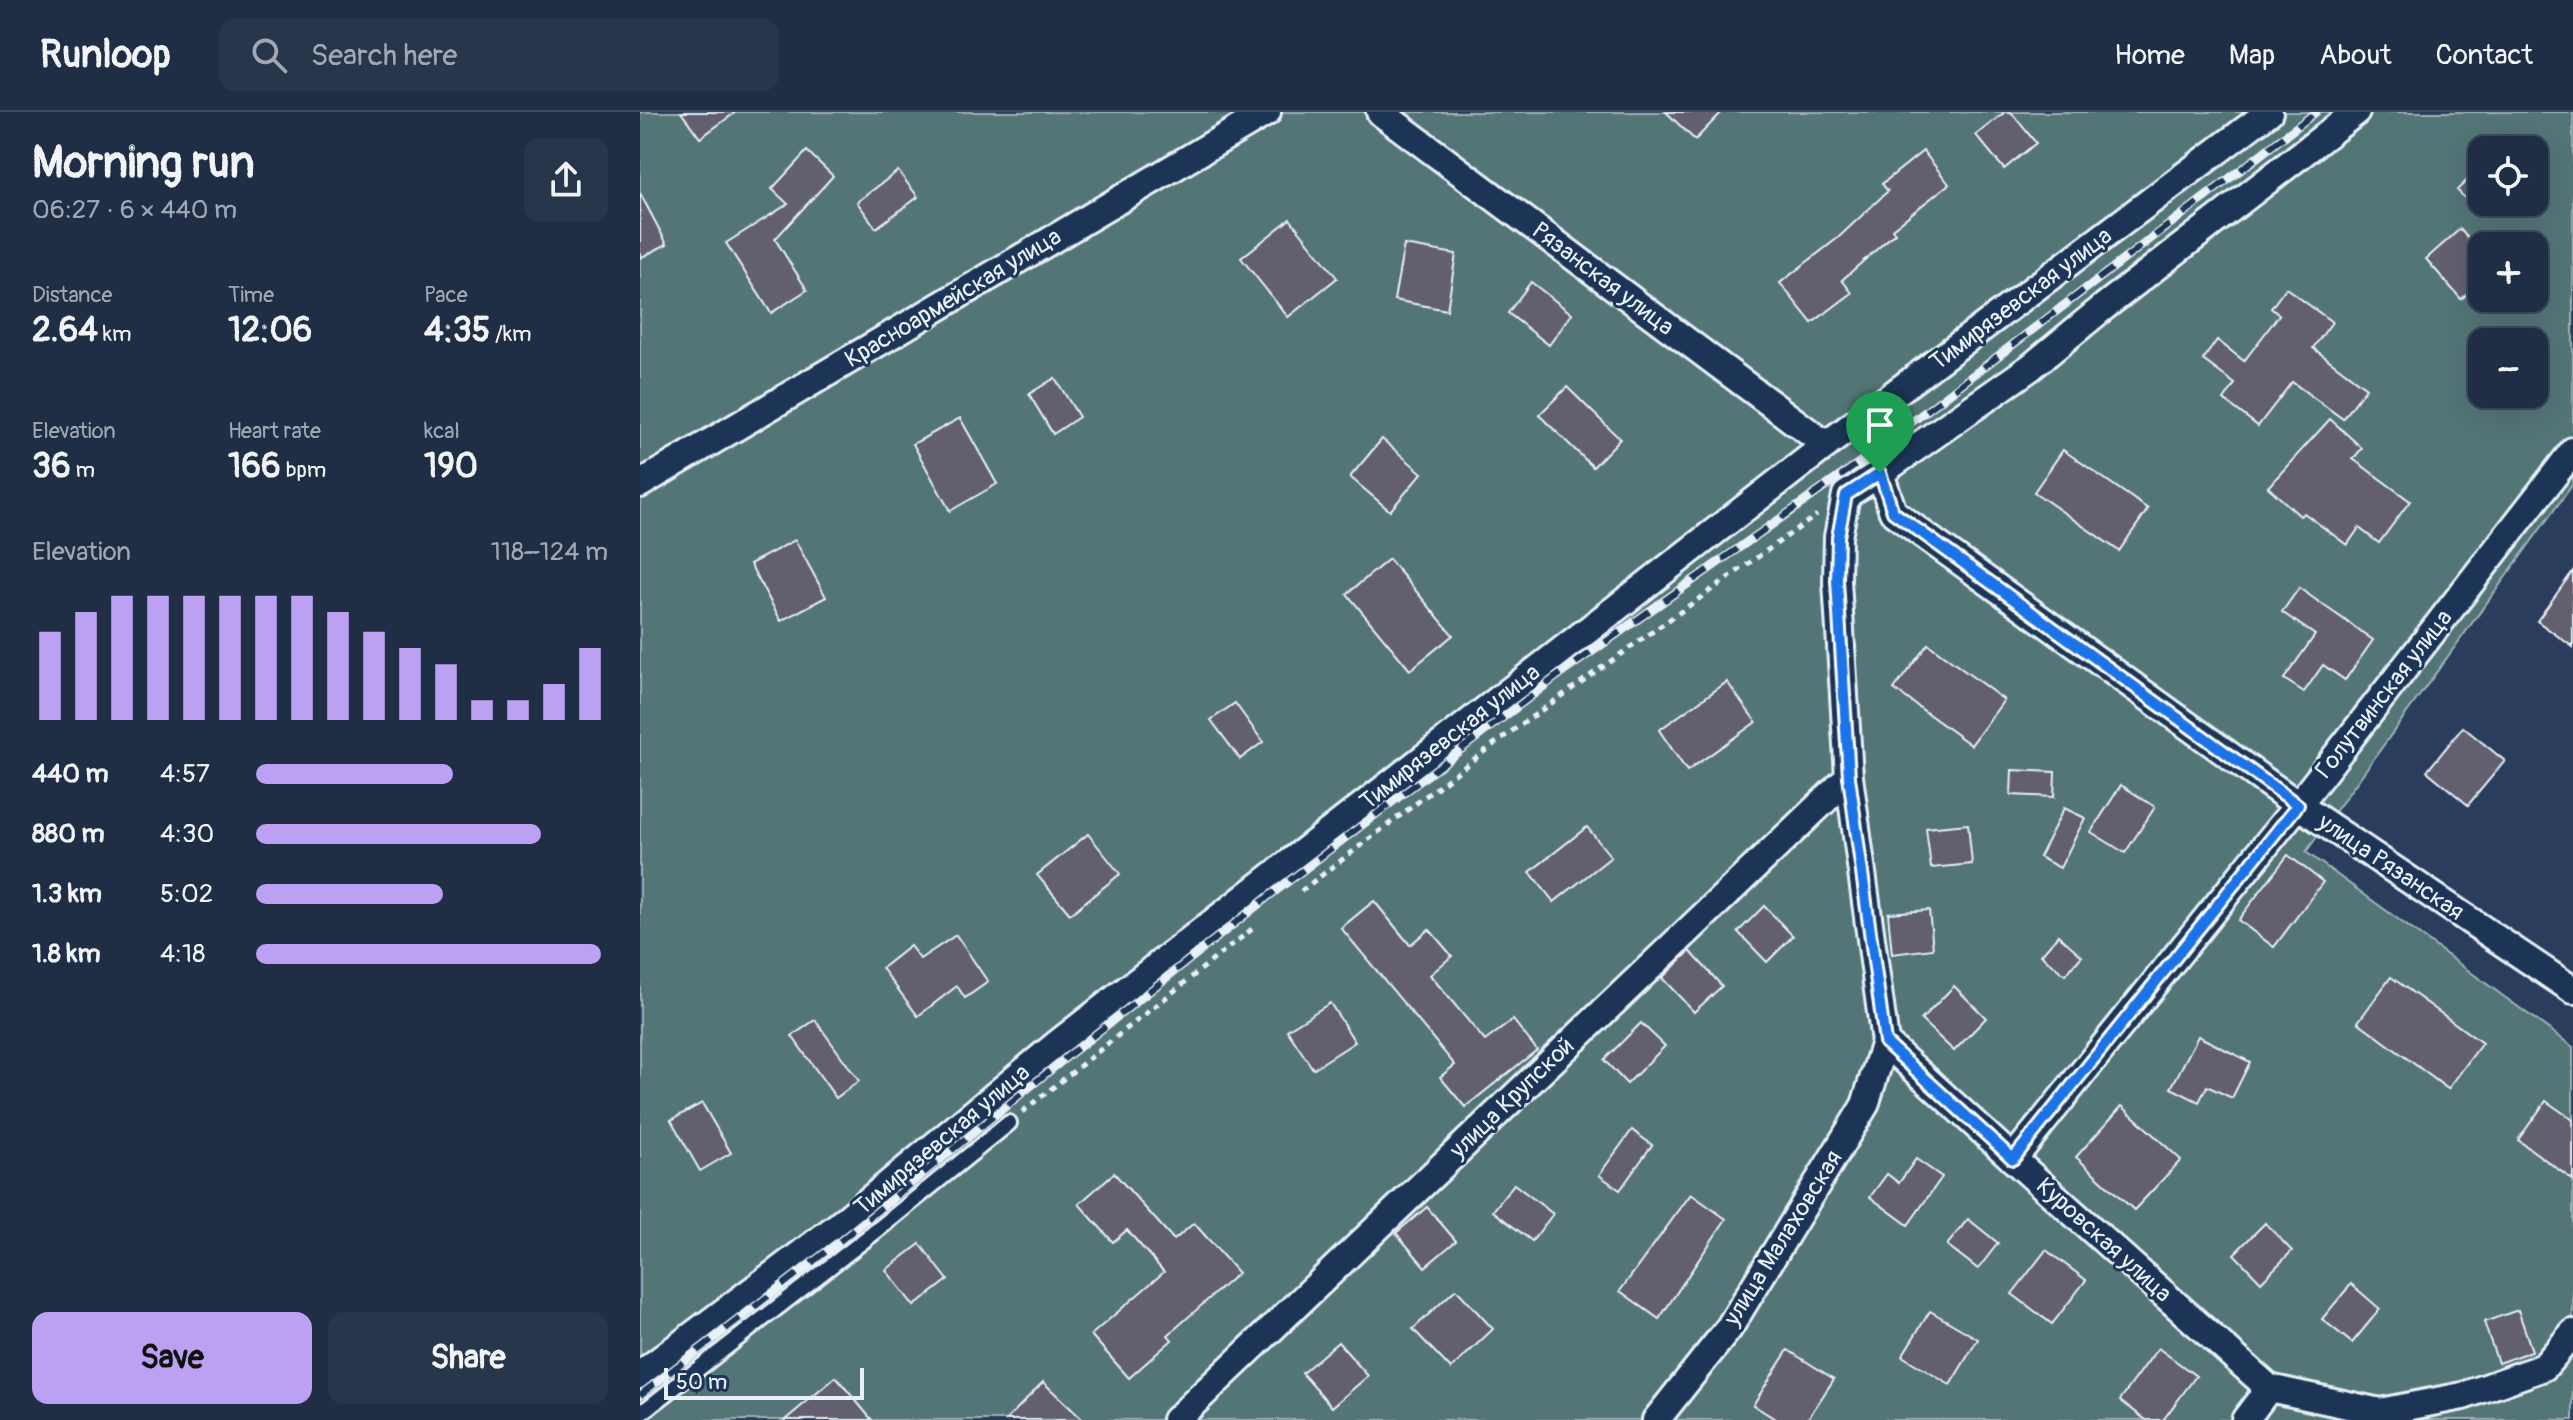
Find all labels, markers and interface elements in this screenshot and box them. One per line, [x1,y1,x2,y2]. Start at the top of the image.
search box [219,19,779,91]
text: Runloop [40,31,171,79]
icon: search [247,33,291,77]
text: Search here [311,37,457,74]
text: Home [2114,38,2185,73]
text: Map [2229,38,2275,73]
text: About [2319,38,2392,73]
text: Contact [2436,38,2533,73]
text: Morning run [32,136,255,191]
map controls [2468,136,2548,408]
button: locate [2468,136,2548,216]
button: share [524,138,608,222]
text: 06:27 · 6 × 440 m [32,194,237,226]
street label: Рязанская улица [1526,216,1680,342]
street label: Тимирязевская улица [1924,221,2118,377]
street label: Красноармейская улица [840,222,1066,374]
button: + [2468,232,2548,312]
text: Distance [32,281,112,309]
text: Time [228,281,274,309]
text: Pace [424,281,468,309]
text: 2.64 [32,309,98,352]
text: 12:06 [228,309,312,352]
text: 4:35 [424,309,490,352]
text: km [98,320,131,348]
text: /km [490,320,532,348]
button: − [2468,328,2548,408]
pin [1846,391,1914,473]
icon: arrive [1858,403,1902,447]
text: Elevation [32,417,116,445]
text: Heart rate [228,417,321,445]
text: kcal [424,417,460,445]
text: 36 [32,445,71,488]
text: 166 [228,445,281,488]
text: 190 [424,445,478,488]
text: m [71,456,95,484]
text: bpm [281,456,326,484]
text: Elevation [32,536,131,568]
text: 118–124 m [491,536,608,568]
street label: Голутвинская улица [2309,604,2459,784]
street label: Тимирязевская улица [1354,658,1546,816]
text: 440 m [32,758,109,790]
text: 4:57 [160,758,210,790]
street label: улица Рязанская [2312,807,2470,927]
text: 880 m [32,818,105,850]
text: 4:30 [160,818,214,850]
text: 1.3 km [32,878,102,910]
text: 5:02 [160,878,213,910]
text: 1.8 km [32,938,101,970]
text: 4:18 [160,938,205,970]
street label: улица Крупской [1443,1031,1580,1165]
street label: Тимирязевская улица [848,1058,1036,1222]
street label: улица Малаховская [1717,1145,1849,1332]
street label: Куровская улица [2030,1172,2178,1308]
button: Save [32,1312,312,1404]
button: Share [328,1312,608,1404]
scale bar [664,1364,864,1400]
text: 50 m [676,1368,727,1396]

